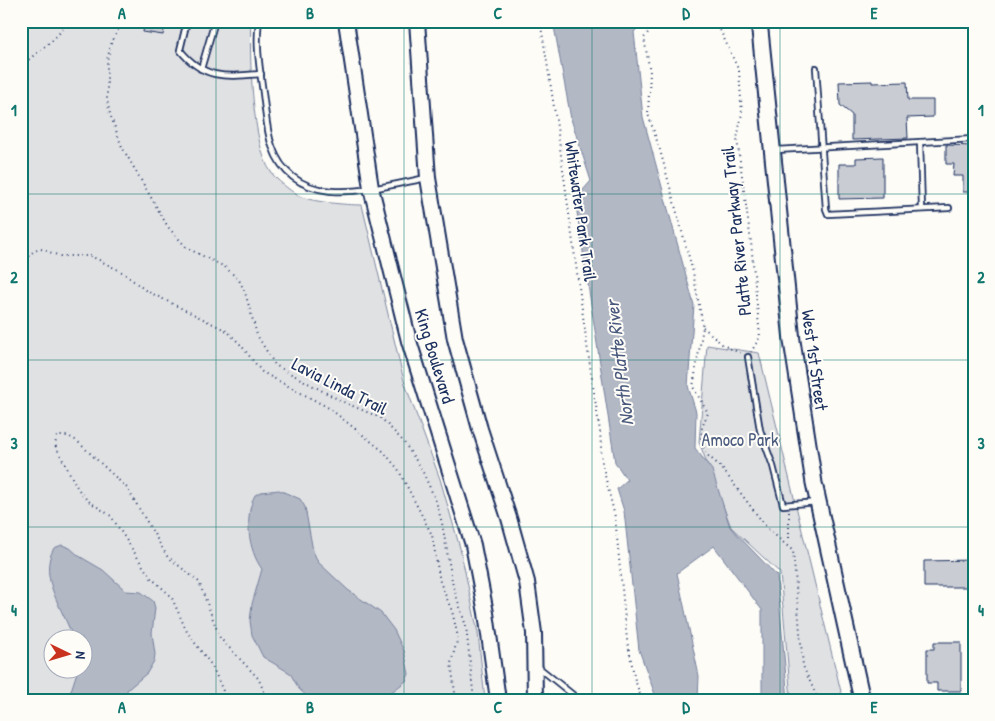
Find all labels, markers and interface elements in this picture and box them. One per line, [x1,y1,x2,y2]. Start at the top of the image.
text: A [118,2,126,24]
text: B [306,2,314,24]
text: C [494,2,503,24]
text: D [682,2,690,24]
text: E [870,2,878,24]
text: 1 [11,99,17,121]
text: 1 [978,99,984,121]
street label: Whitewater Park Trail [559,139,603,283]
street label: Platte River Parkway Trail [715,145,757,317]
text: 2 [10,266,18,288]
text: 2 [977,266,985,288]
water label: North Platte River [598,296,640,427]
street label: King Boulevard [409,306,461,406]
street label: West 1st Street [796,308,835,413]
street label: Lavia Linda Trail [288,351,392,421]
park label: Amoco Park [702,427,779,452]
text: 3 [10,432,18,454]
text: 3 [977,432,985,454]
text: 4 [11,599,17,621]
text: 4 [978,599,984,621]
north arrow [42,628,92,678]
text: N [72,651,91,660]
text: A [118,696,126,718]
text: B [306,696,314,718]
text: C [494,696,503,718]
text: D [682,696,690,718]
text: E [870,696,878,718]

